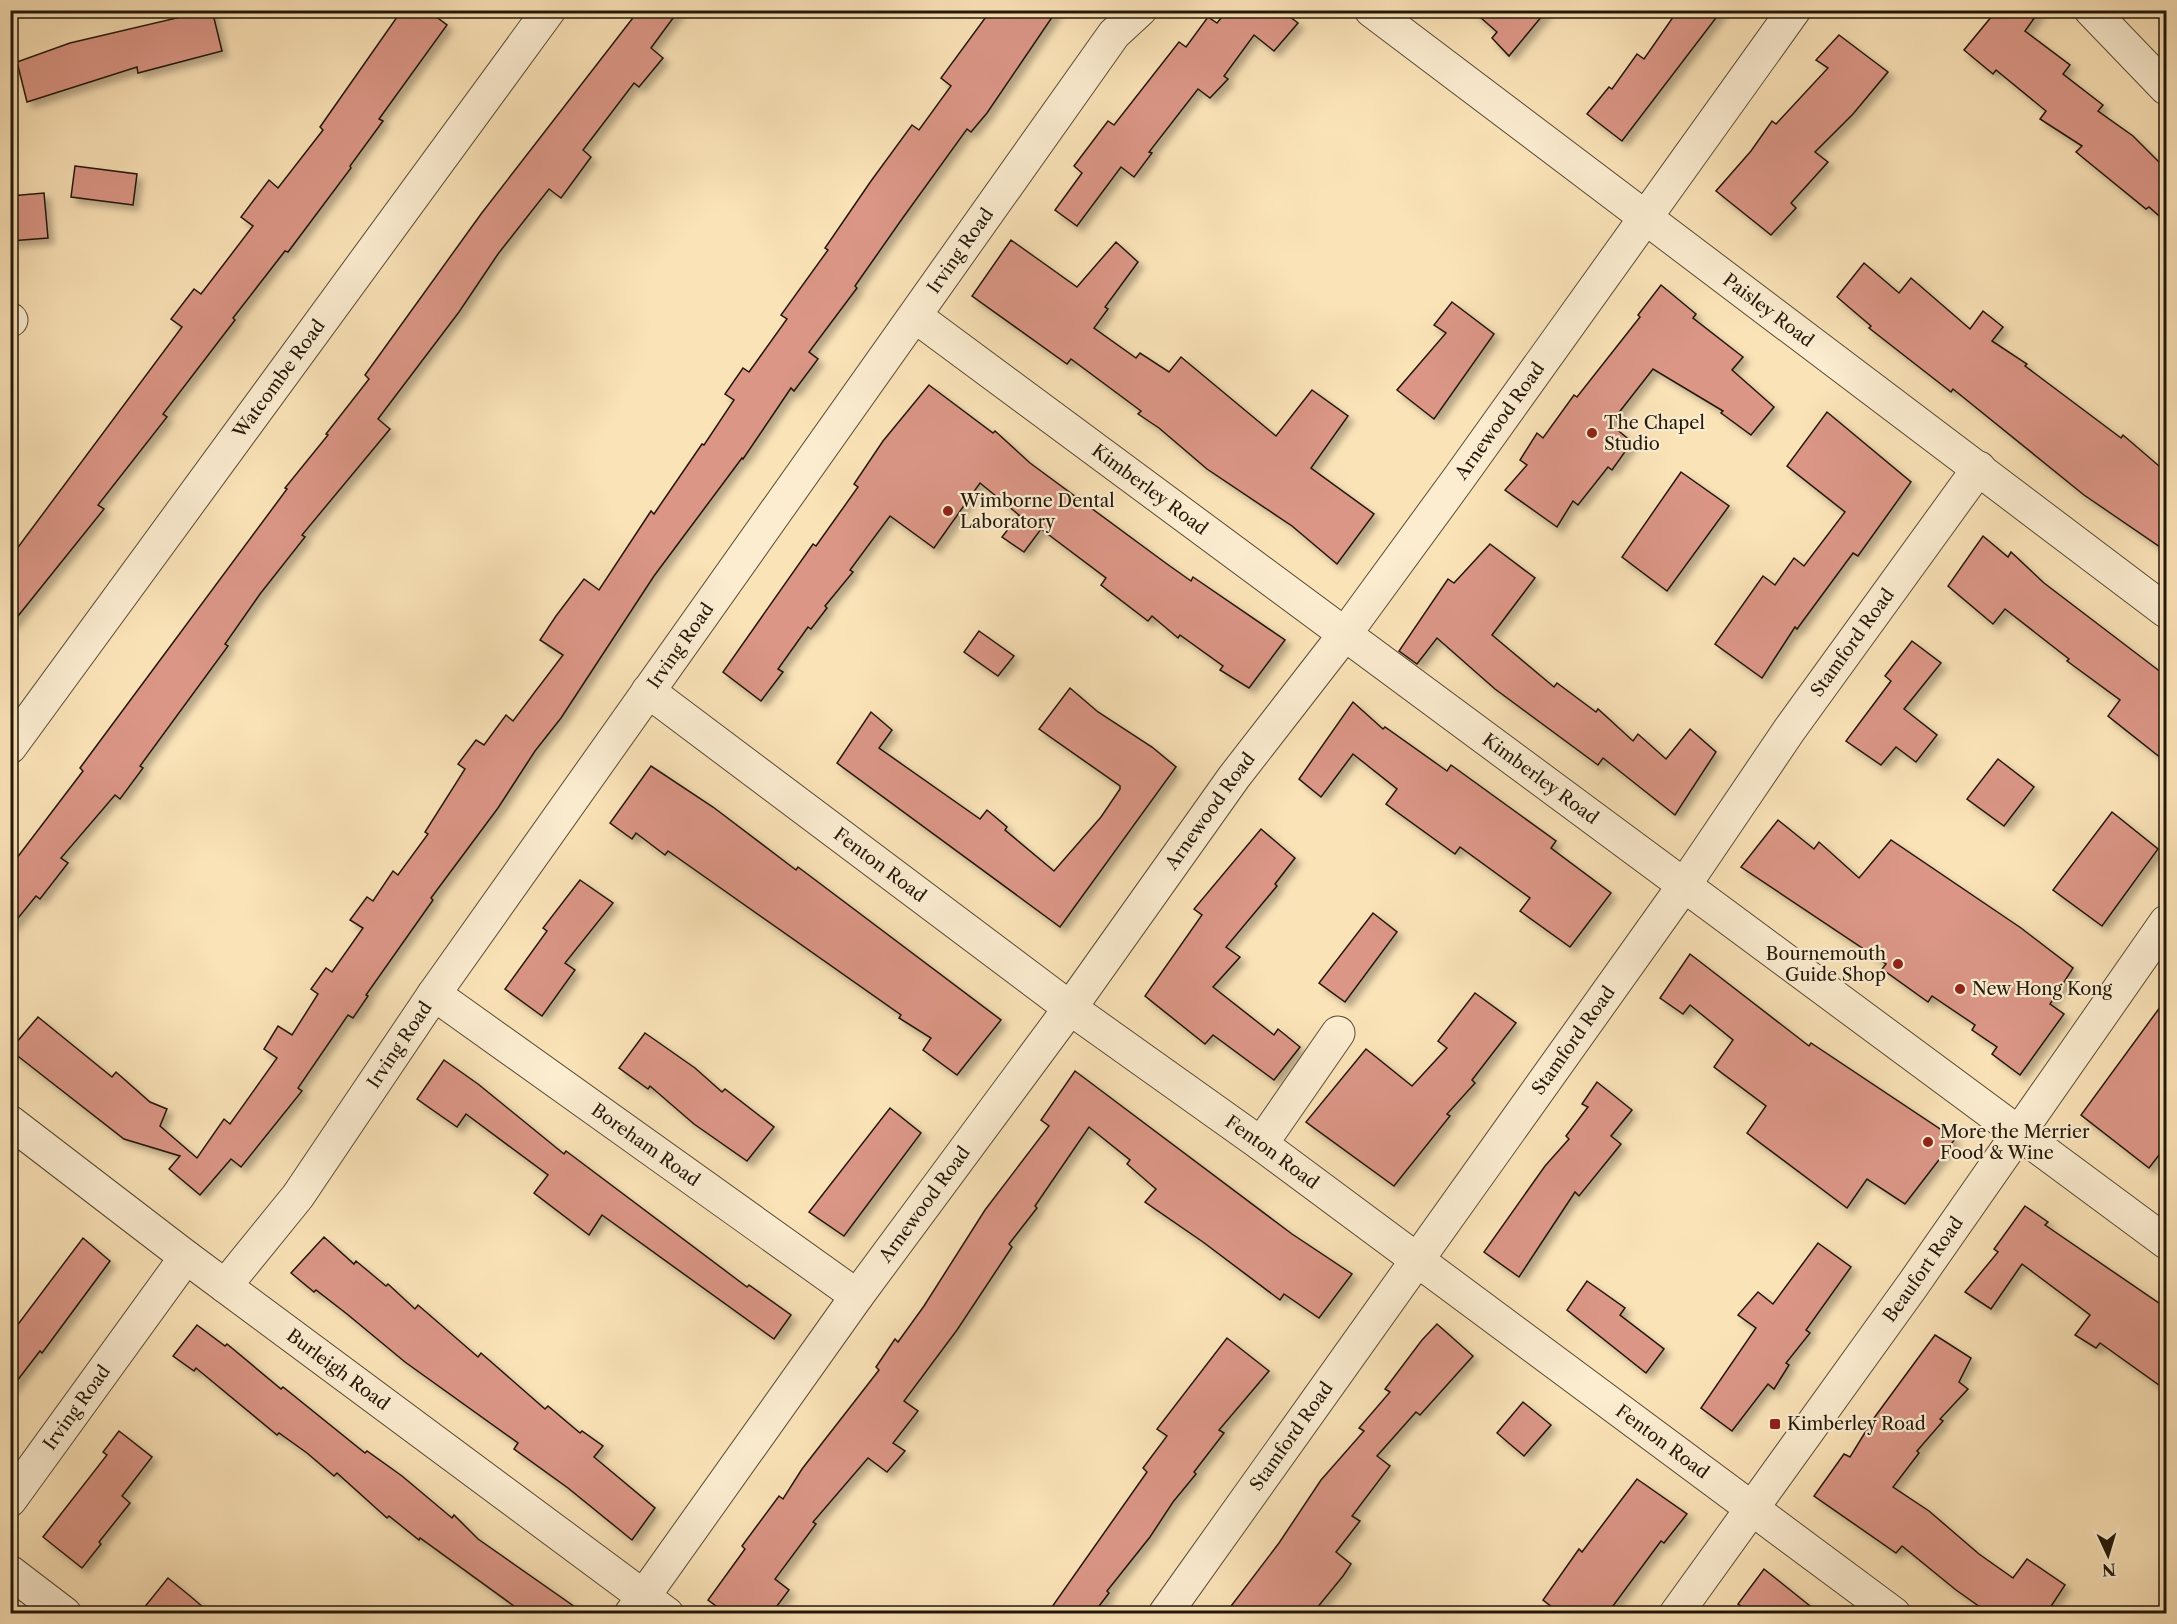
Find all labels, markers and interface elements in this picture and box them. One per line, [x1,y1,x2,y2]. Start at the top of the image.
street label: Irving Road [923,204,998,298]
street label: Paisley Road [1718,269,1818,352]
street label: Watcombe Road [228,315,330,443]
street label: Arnewood Road [1450,358,1549,485]
place label: The Chapel Studio [1604,412,1705,455]
marker: The Chapel Studio [1585,426,1599,440]
street label: Kimberley Road [1087,440,1212,540]
place label: Wimborne Dental Laboratory [959,490,1115,533]
marker: Wimborne Dental Laboratory [941,504,955,518]
street label: Stamford Road [1806,584,1899,701]
street label: Irving Road [643,599,718,693]
street label: Kimberley Road [1478,729,1603,829]
street label: Arnewood Road [1160,748,1260,875]
street label: Fenton Road [829,823,931,907]
place label: Bournemouth Guide Shop [1766,943,1886,986]
marker: Bournemouth Guide Shop [1891,957,1905,971]
place label: New Hong Kong [1972,978,2113,1000]
street label: Stamford Road [1527,982,1620,1099]
marker: New Hong Kong [1953,982,1967,996]
street label: Irving Road [363,997,437,1092]
street label: Boreham Road [587,1099,704,1191]
street label: Fenton Road [1221,1111,1323,1194]
place label: More the Merrier Food & Wine [1940,1121,2090,1164]
marker: More the Merrier Food & Wine [1921,1135,1935,1149]
street label: Arnewood Road [874,1142,975,1268]
street label: Beaufort Road [1879,1213,1968,1327]
street label: Burleigh Road [282,1324,394,1415]
street label: Irving Road [39,1361,115,1455]
street label: Stamford Road [1245,1378,1338,1495]
street label: Fenton Road [1611,1400,1713,1484]
place label: Kimberley Road [1787,1413,1926,1435]
marker: Kimberley Road [1768,1417,1782,1431]
north arrow [2078,1525,2138,1585]
text: N [2101,1560,2117,1580]

